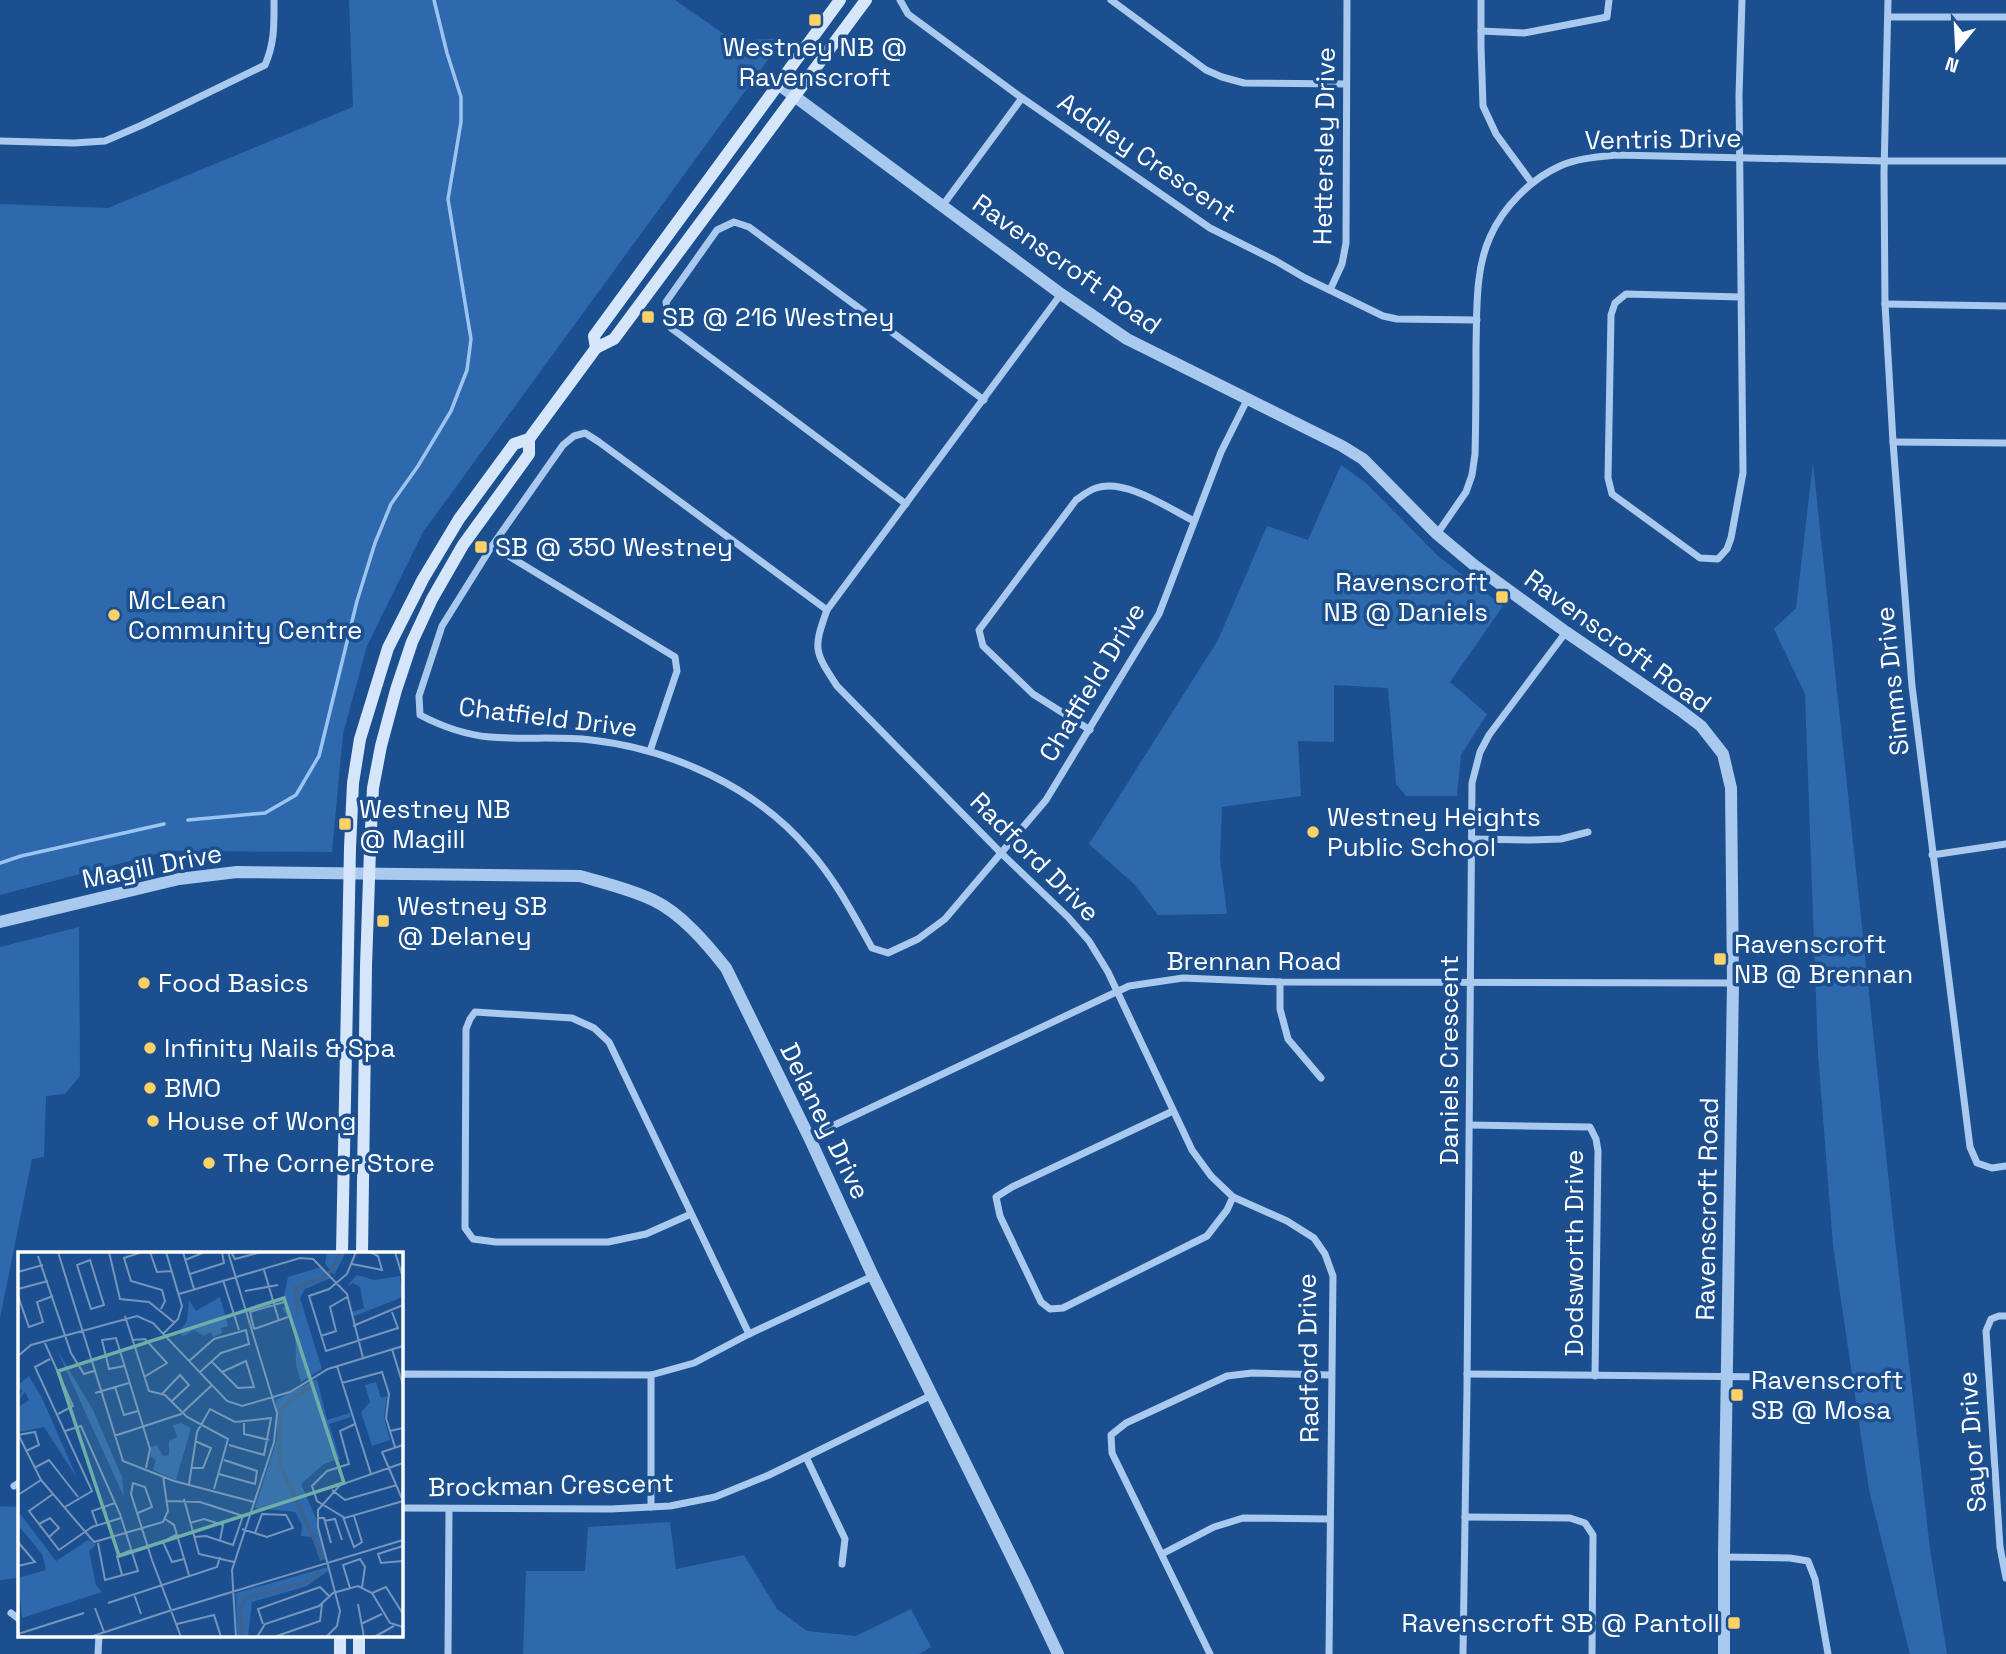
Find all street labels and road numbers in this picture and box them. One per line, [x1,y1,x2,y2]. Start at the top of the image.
street label: Hettersley Drive [1305,47,1343,245]
street label: Addley Crescent [1051,85,1243,229]
street label: Ventris Drive [1584,121,1742,157]
street label: Ravenscroft Road [966,186,1168,342]
street label: Ravenscroft Road [1518,562,1718,720]
street label: Chatfield Drive [1031,596,1153,768]
street label: Simms Drive [1867,605,1917,757]
street label: Chatfield Drive [457,689,639,745]
street label: Radford Drive [963,785,1107,929]
street label: Magill Drive [79,836,225,896]
street label: Brennan Road [1166,944,1342,978]
street label: Daniels Crescent [1432,955,1466,1165]
street label: Delaney Drive [772,1037,878,1205]
street label: Ravenscroft Road [1688,1097,1726,1321]
street label: Dodsworth Drive [1557,1150,1591,1356]
street label: Radford Drive [1290,1273,1326,1443]
street label: Sayor Drive [1950,1370,1994,1514]
street label: Brockman Crescent [428,1466,674,1504]

